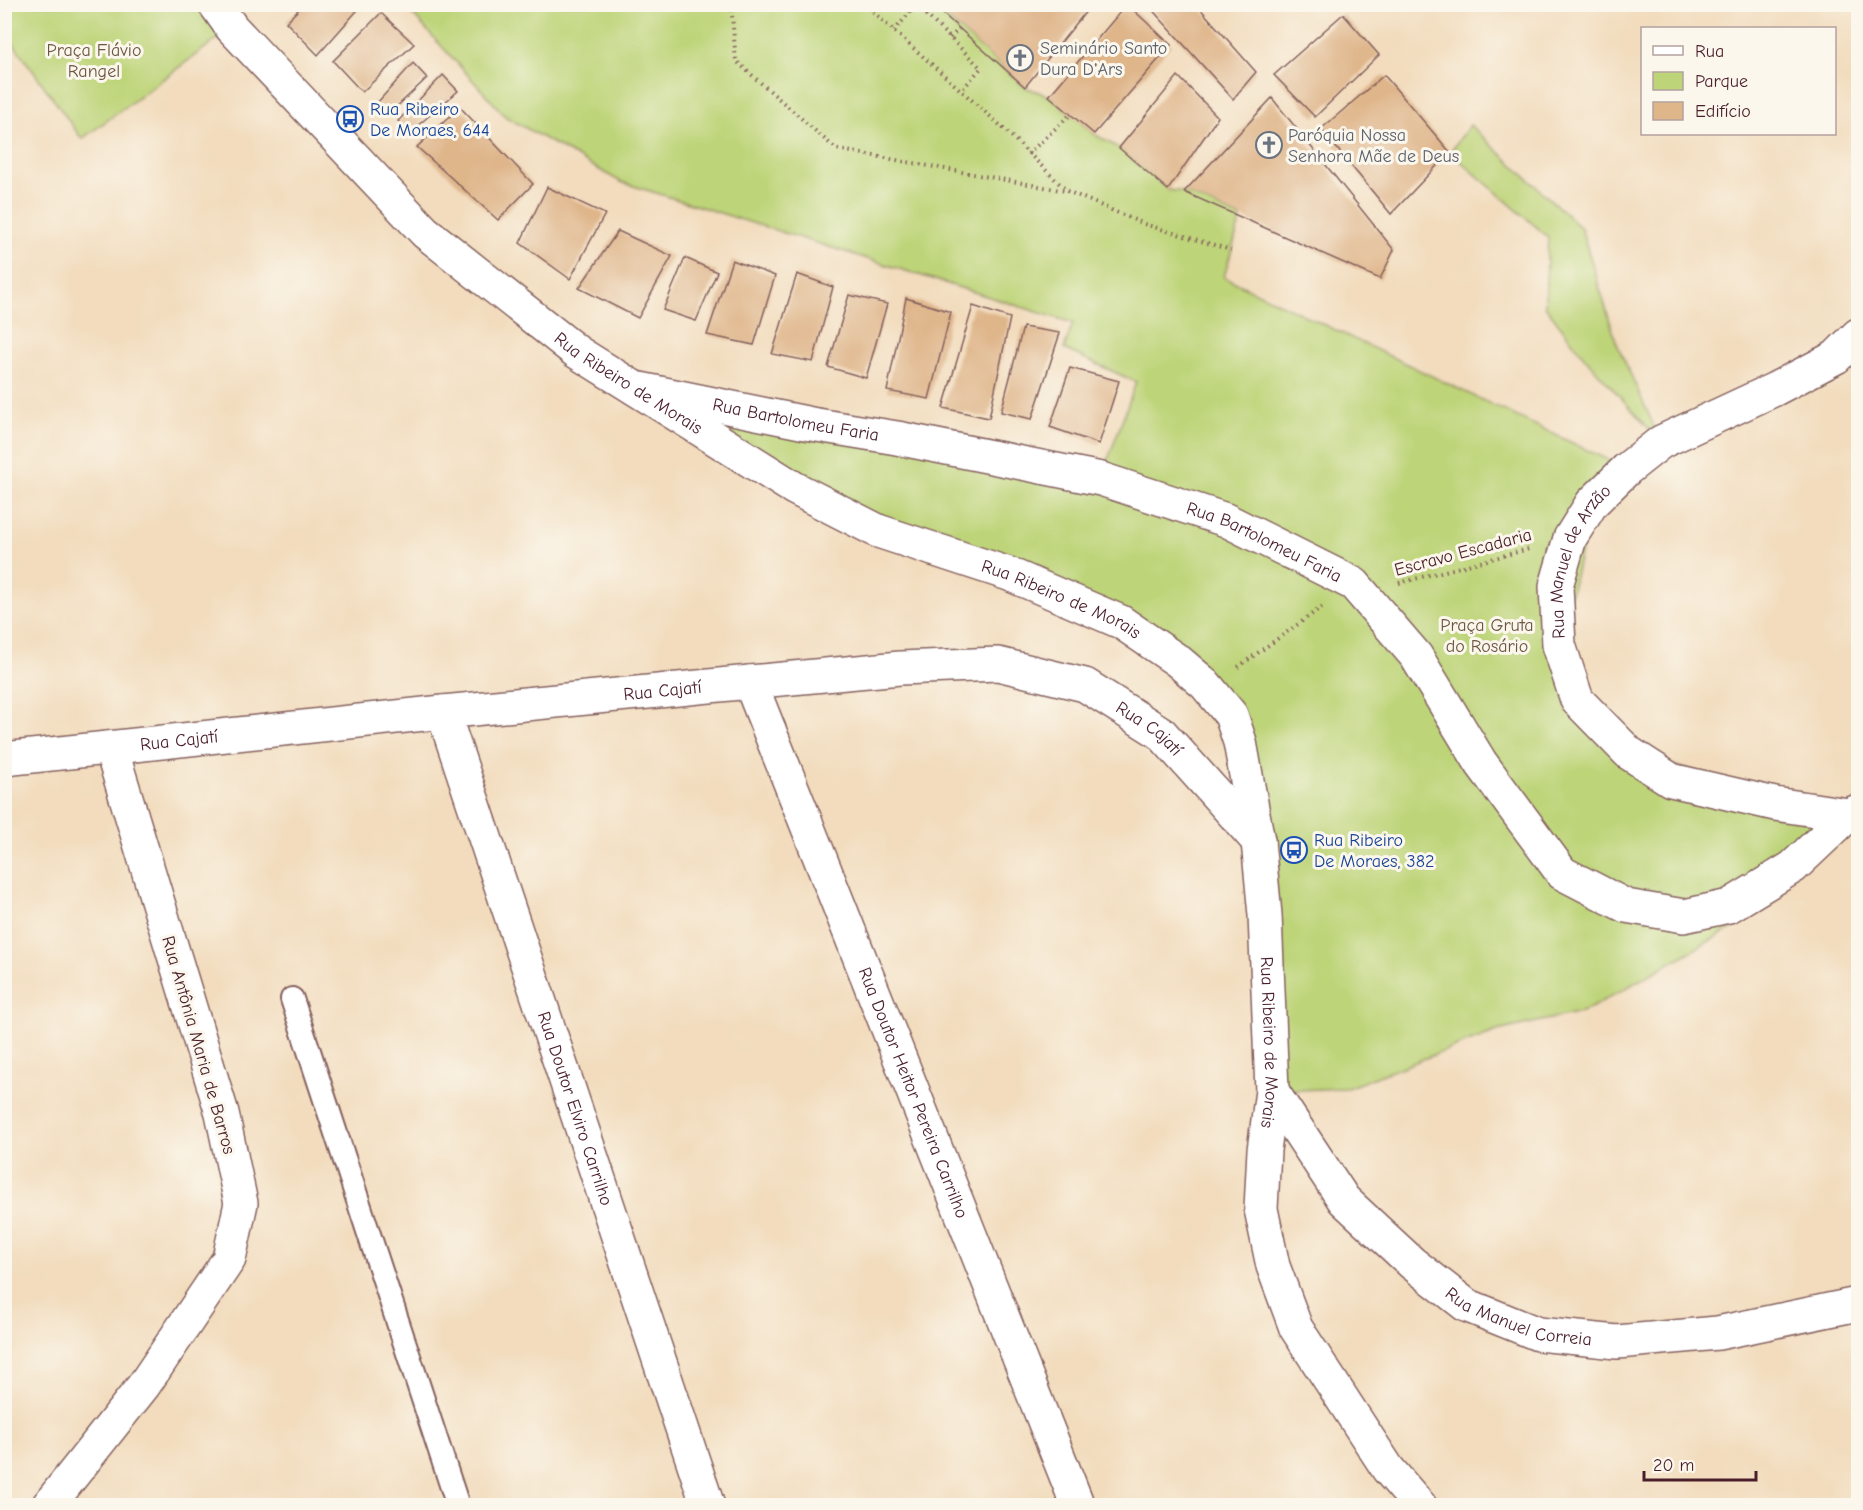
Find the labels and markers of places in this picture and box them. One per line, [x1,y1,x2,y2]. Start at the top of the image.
place label: Seminário Santo Dura D'Ars [1040,38,1167,80]
church icon: Seminário Santo Dura D'Ars [1005,43,1035,73]
place label: Rua Ribeiro De Moraes, 644 [370,99,490,141]
bus stop icon: Rua Ribeiro De Moraes, 644 [335,104,365,134]
place label: Paróquia Nossa Senhora Mãe de Deus [1288,125,1459,167]
church icon: Paróquia Nossa Senhora Mãe de Deus [1254,130,1284,160]
place label: Rua Ribeiro De Moraes, 382 [1314,830,1434,872]
bus stop icon: Rua Ribeiro De Moraes, 382 [1279,835,1309,865]

